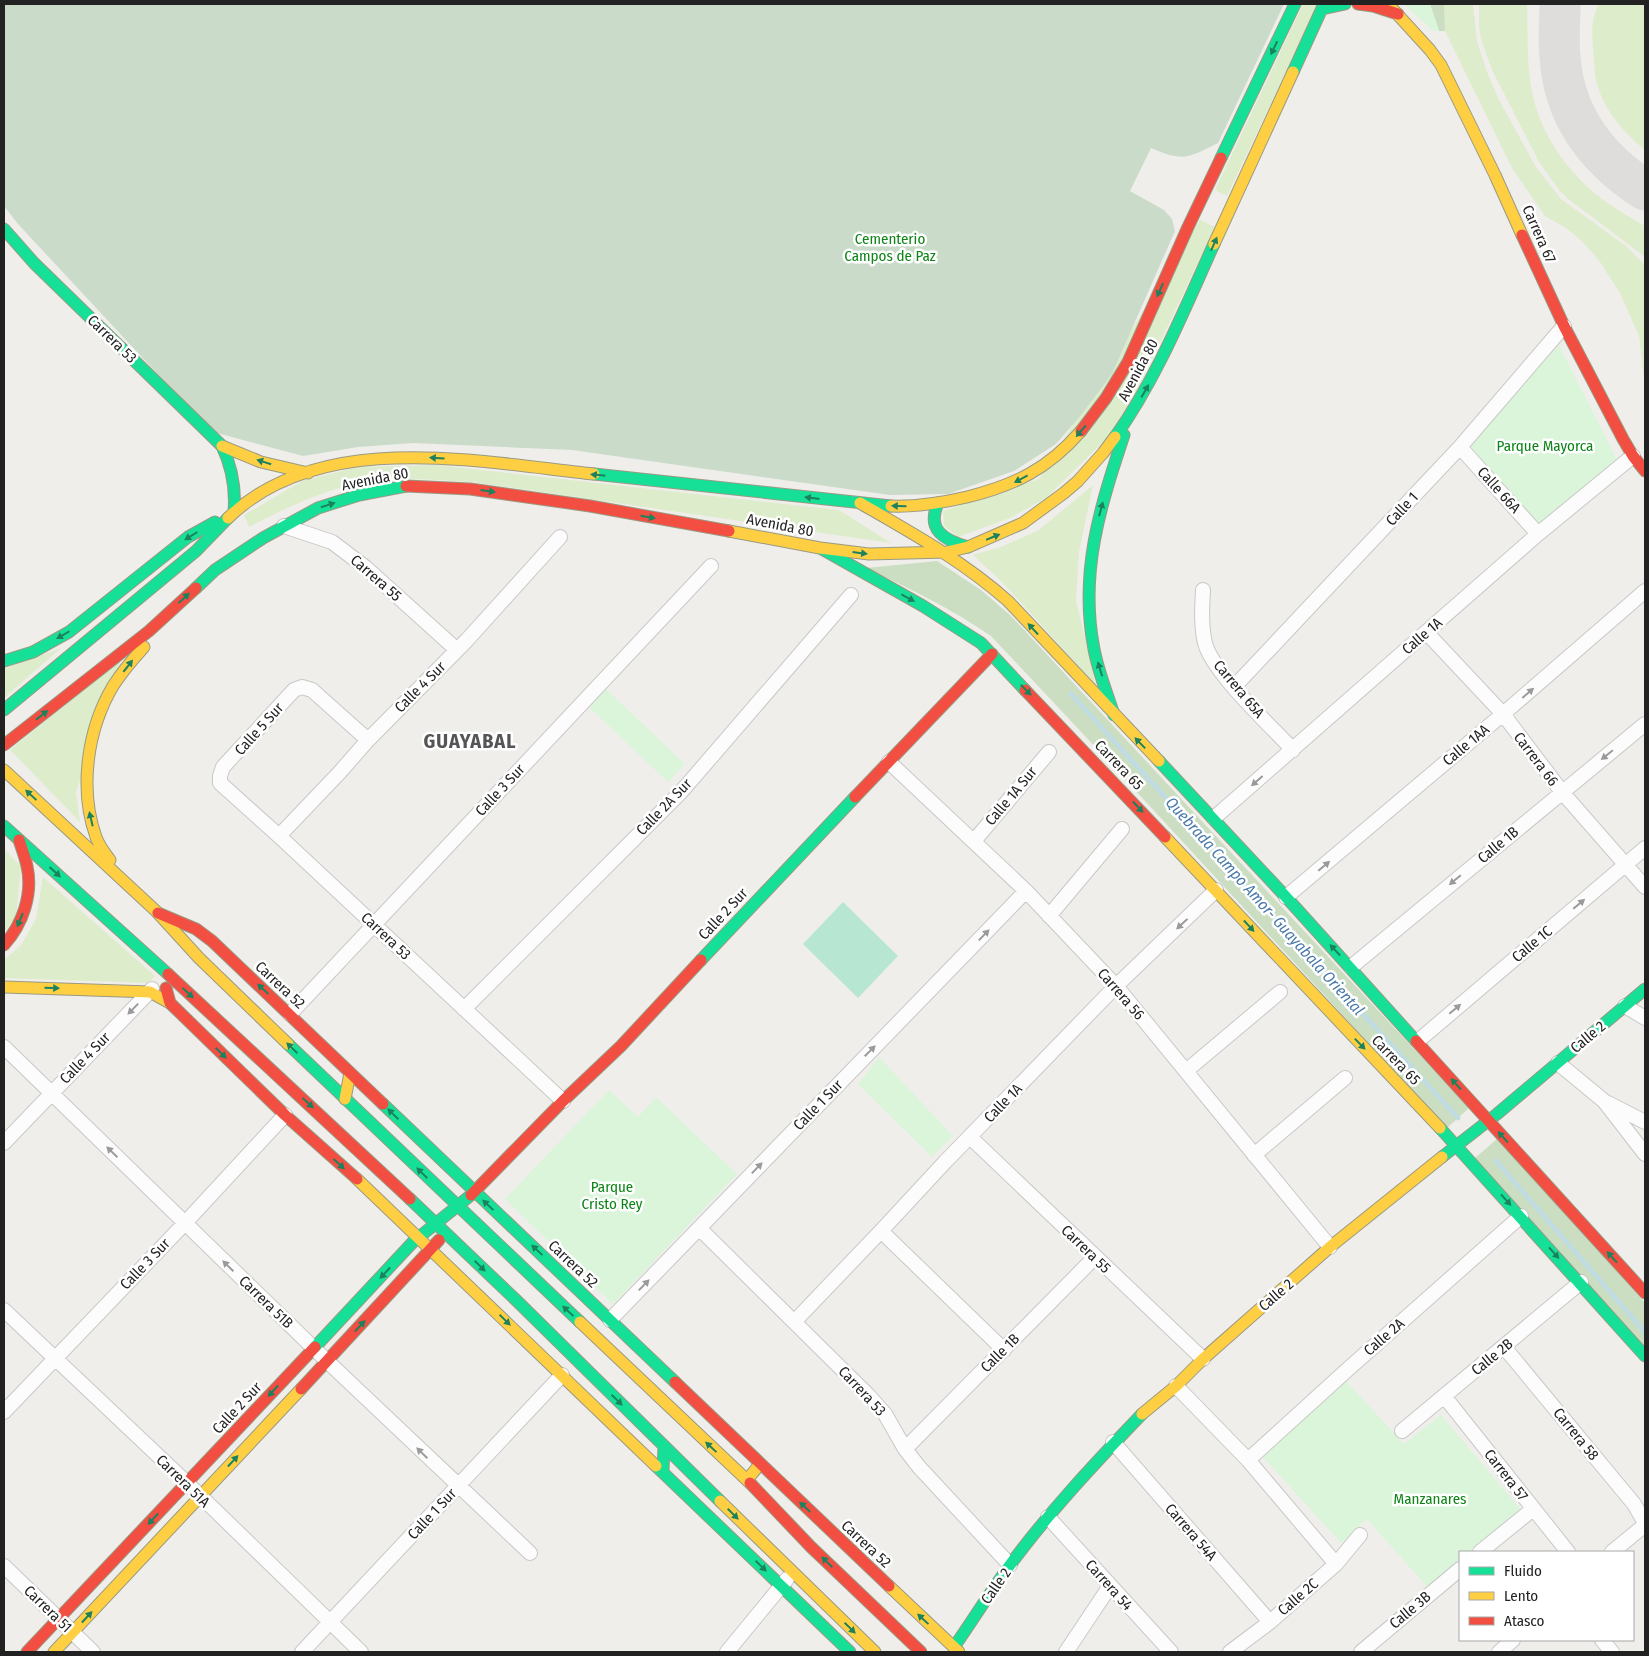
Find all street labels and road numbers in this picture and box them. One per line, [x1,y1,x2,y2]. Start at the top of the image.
street label: Carrera 67 [1518,202,1560,266]
street label: Carrera 53 [84,311,141,367]
street label: Avenida 80 [1114,336,1162,404]
street label: Calle 66A [1473,463,1525,517]
street label: Avenida 80 [340,464,410,494]
street label: Calle 1 [1382,488,1422,530]
street label: Avenida 80 [745,510,815,540]
street label: Carrera 55 [347,551,405,605]
street label: Calle 1A [1398,614,1446,658]
street label: Carrera 65A [1210,656,1268,722]
street label: Calle 4 Sur [391,657,450,716]
street label: Calle 5 Sur [231,698,288,759]
street label: Calle 1AA [1439,720,1493,770]
street label: Carrera 66 [1510,729,1562,789]
street label: Carrera 65 [1091,736,1147,794]
street label: Calle 3 Sur [472,760,529,820]
street label: Calle 1A Sur [981,762,1041,829]
street label: Calle 2A Sur [633,774,696,839]
street label: Calle 1B [1474,823,1522,867]
street label: Calle 2 Sur [695,884,752,944]
street label: Carrera 53 [357,908,415,964]
street label: Calle 1C [1508,922,1556,966]
street label: Carrera 52 [251,958,309,1013]
street label: Carrera 56 [1094,965,1148,1023]
street label: Calle 2 [1567,1017,1609,1057]
street label: Calle 4 Sur [56,1028,114,1088]
street label: Carrera 65 [1368,1031,1424,1089]
street label: Calle 1 Sur [790,1075,847,1134]
street label: Calle 1A [980,1080,1026,1126]
street label: Carrera 55 [1058,1221,1114,1277]
street label: Calle 3 Sur [116,1234,174,1293]
street label: Carrera 52 [544,1237,602,1292]
street label: Carrera 51B [235,1272,297,1332]
street label: Calle 2 [1255,1275,1297,1315]
street label: Calle 2A [1360,1314,1408,1360]
street label: Calle 1B [977,1330,1023,1376]
street label: Calle 2B [1468,1335,1516,1379]
street label: Carrera 53 [834,1362,890,1420]
street label: Calle 2 Sur [209,1378,266,1438]
street label: Carrera 58 [1549,1404,1603,1464]
street label: Carrera 57 [1480,1446,1532,1504]
street label: Carrera 51A [152,1451,214,1511]
street label: Calle 1 Sur [404,1484,461,1543]
street label: Carrera 54A [1161,1500,1221,1564]
street label: Carrera 52 [837,1517,895,1572]
street label: Carrera 54 [1082,1556,1136,1614]
street label: Calle 2 [977,1564,1015,1608]
street label: Calle 2C [1274,1574,1322,1619]
street label: Carrera 51 [20,1582,76,1636]
street label: Calle 3B [1386,1588,1434,1632]

